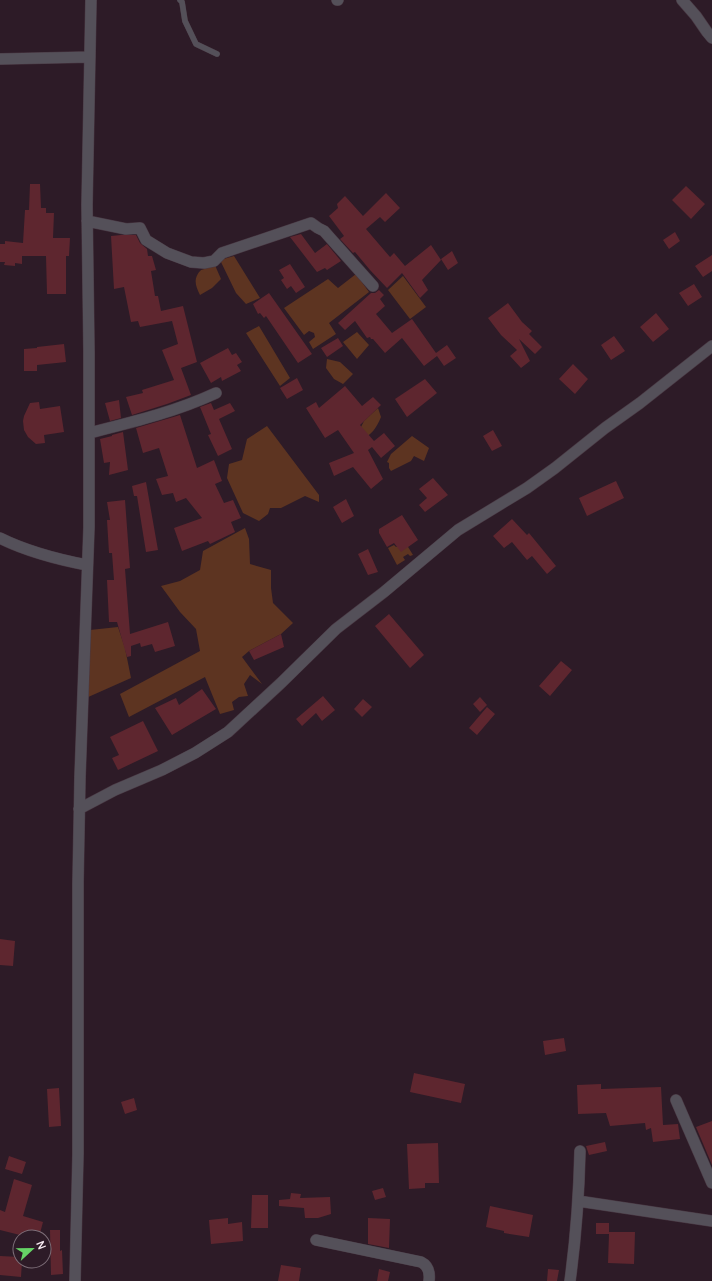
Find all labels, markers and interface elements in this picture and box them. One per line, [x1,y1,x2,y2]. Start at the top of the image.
north arrow [12,1229,52,1269]
text: N [33,1239,50,1252]

